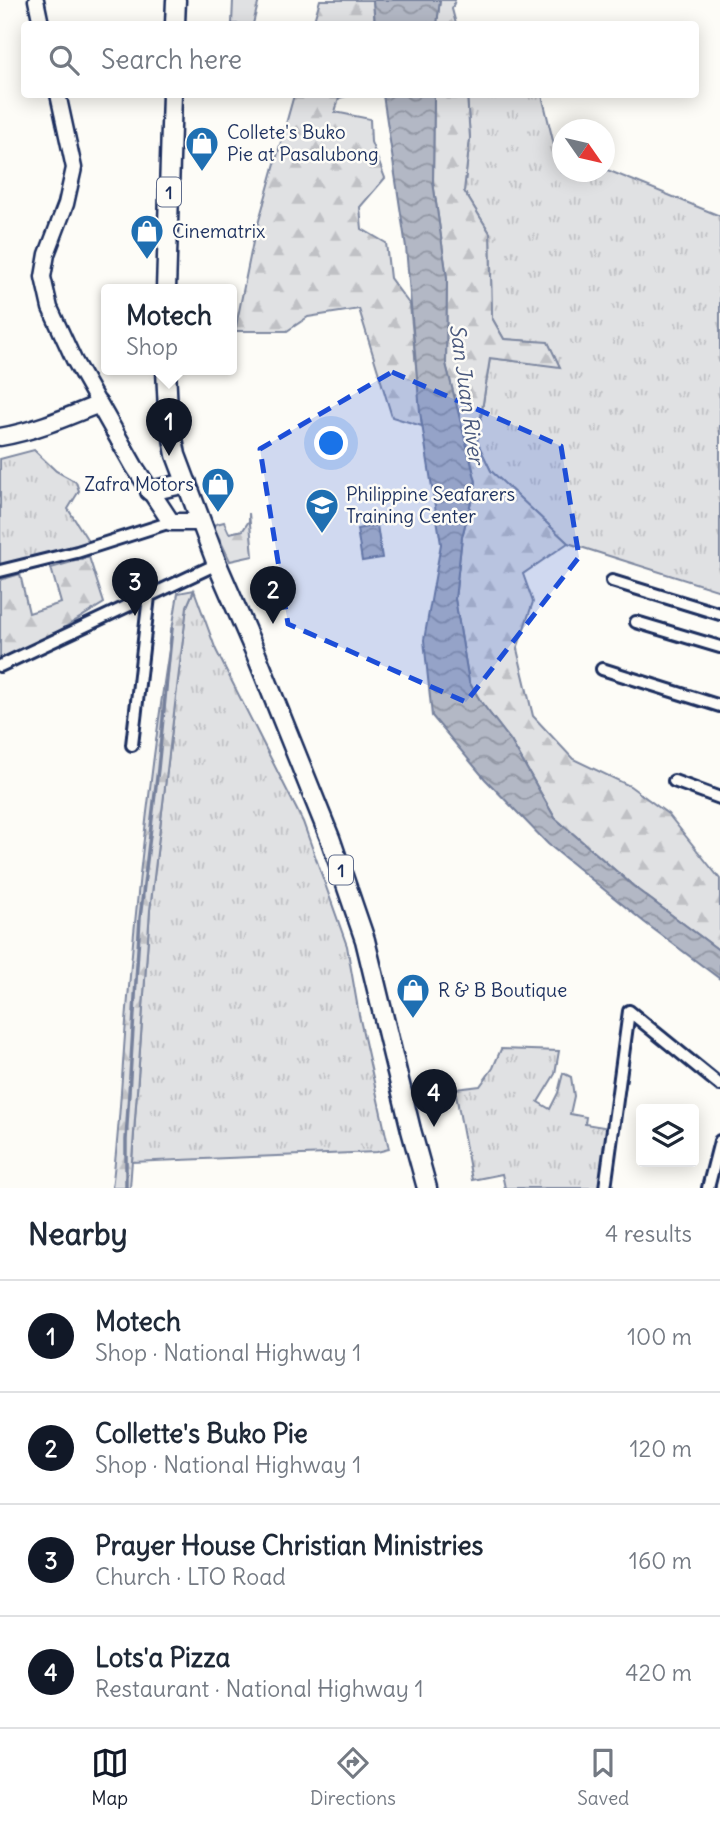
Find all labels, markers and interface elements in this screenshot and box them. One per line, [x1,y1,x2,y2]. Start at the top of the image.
search box [21,21,699,98]
icon: search [45,41,83,79]
text: Search here [101,43,242,76]
north arrow [552,119,615,182]
place label: Collete's Buko Pie at Pasalubong [227,120,379,166]
shop icon: Collete's Buko Pie at Pasalubong [183,124,221,173]
road number: 1 [157,177,181,206]
shop icon: Cinematrix [128,212,166,261]
place label: Cinematrix [172,219,266,243]
popup [101,284,237,375]
text: Motech [126,299,212,332]
water label: San Juan River [444,322,491,468]
text: Shop [126,332,178,361]
pin: 1 [146,398,192,456]
your location [314,426,348,460]
shop icon: Zafra Motors [199,465,237,514]
place label: Zafra Motors [84,472,194,496]
place label: Philippine Seafarers Training Center [346,482,515,528]
school or university icon: Philippine Seafarers Training Center [303,486,341,535]
pin: 3 [112,558,158,616]
pin: 2 [250,566,296,624]
road number: 1 [329,856,353,884]
shop icon: R & B Boutique [394,971,432,1020]
place label: R & B Boutique [438,978,567,1002]
pin: 4 [411,1069,457,1127]
map controls [636,1104,699,1167]
button: layers [636,1104,699,1167]
text: Nearby [28,1215,128,1253]
text: 4 results [605,1219,692,1248]
text: Motech [95,1305,181,1338]
text: 1 [46,1322,56,1351]
text: 100 m [627,1322,692,1351]
text: Shop · National Highway 1 [95,1338,361,1367]
text: Collette's Buko Pie [95,1417,308,1450]
text: 2 [45,1434,57,1463]
text: 120 m [629,1434,692,1463]
text: Shop · National Highway 1 [95,1450,361,1479]
text: Prayer House Christian Ministries [95,1529,483,1562]
text: 3 [44,1546,58,1575]
text: 160 m [629,1546,692,1575]
text: Church · LTO Road [95,1562,286,1591]
text: Lots'a Pizza [95,1641,230,1674]
text: 4 [44,1658,58,1687]
text: 420 m [625,1658,692,1687]
text: Restaurant · National Highway 1 [95,1674,424,1703]
tab: Map [91,1744,129,1810]
tab: Directions [310,1744,396,1810]
tab: Saved [577,1744,629,1810]

